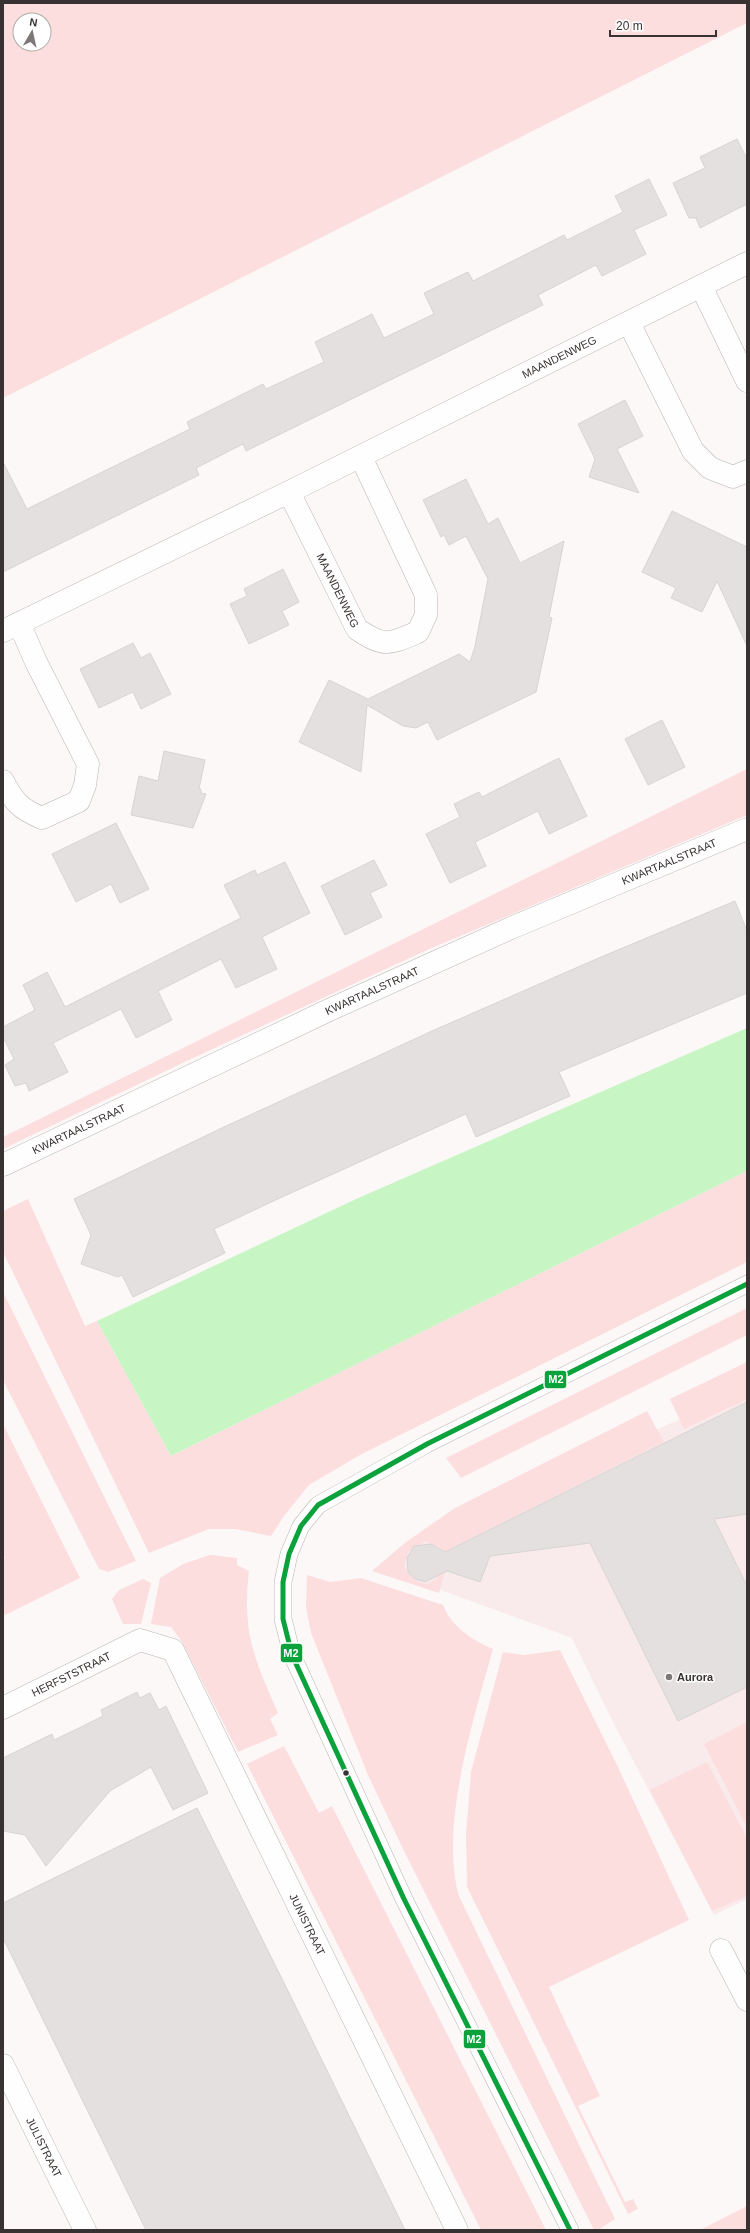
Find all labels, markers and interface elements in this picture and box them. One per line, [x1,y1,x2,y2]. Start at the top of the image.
north arrow [12,12,52,52]
scale bar [610,12,716,38]
text: N [29,16,38,29]
text: 20 m [616,19,643,33]
street label: MAANDENWEG [520,333,598,380]
street label: MAANDENWEG [314,551,361,630]
street label: KWARTAALSTRAAT [620,836,719,887]
street label: KWARTAALSTRAAT [323,964,421,1017]
street label: KWARTAALSTRAAT [30,1102,128,1156]
line badge: M2 [544,1370,567,1389]
text: M2 [548,1373,564,1385]
line badge: M2 [280,1643,303,1663]
text: M2 [283,1647,299,1659]
street label: HERFSTSTRAAT [30,1649,113,1699]
place label: Aurora [677,1671,714,1683]
marker: Aurora [664,1672,674,1682]
unlabelled marker [341,1768,351,1778]
street label: JUNISTRAAT [287,1892,328,1957]
line badge: M2 [463,2029,486,2049]
text: M2 [466,2033,482,2045]
street label: JULISTRAAT [24,2115,64,2180]

